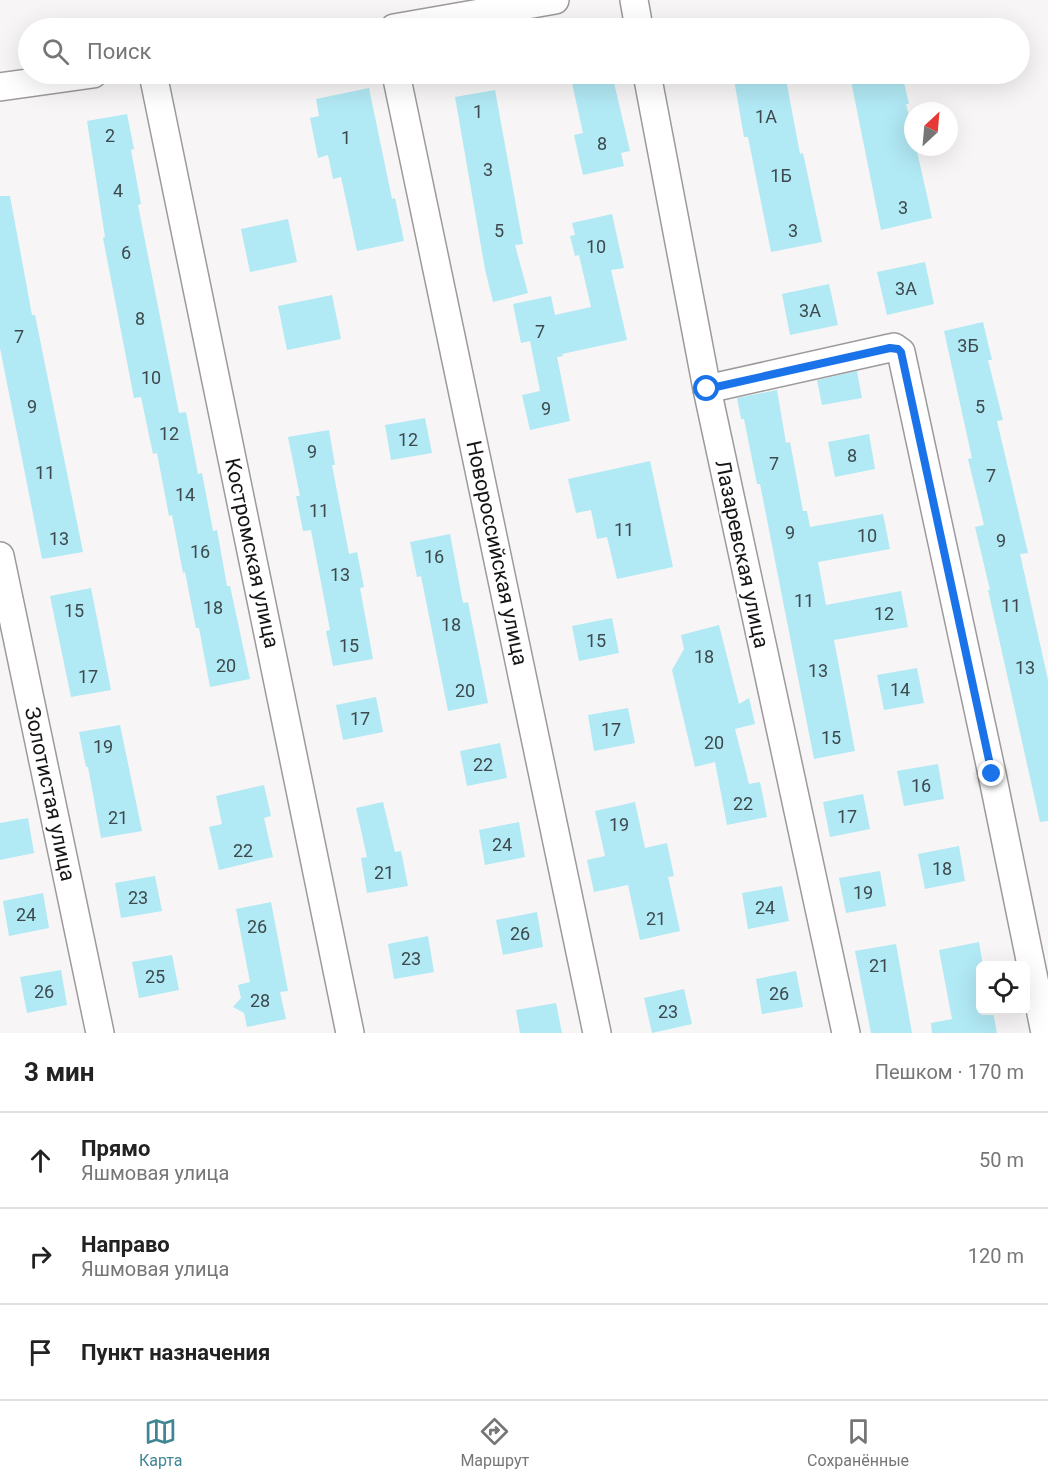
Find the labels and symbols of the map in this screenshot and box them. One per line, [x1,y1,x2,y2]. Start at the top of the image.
house number: 1 [473,101,483,122]
north arrow [904,102,958,156]
house number: 1А [755,106,777,127]
house number: 2 [105,125,115,146]
house number: 1 [341,127,351,148]
house number: 8 [597,133,607,154]
house number: 3 [483,159,493,180]
house number: 1Б [770,165,792,186]
house number: 4 [113,180,123,201]
house number: 3 [898,197,908,218]
house number: 5 [494,220,504,241]
house number: 3 [788,220,798,241]
house number: 10 [586,236,606,257]
house number: 6 [121,242,131,263]
house number: 3А [895,278,917,299]
house number: 3А [799,300,821,321]
house number: 8 [135,308,145,329]
house number: 7 [535,321,545,342]
house number: 7 [14,326,24,347]
house number: 3Б [957,335,979,356]
house number: 10 [141,367,161,388]
route start [693,375,719,401]
house number: 9 [27,396,37,417]
house number: 5 [975,396,985,417]
house number: 9 [541,398,551,419]
house number: 12 [159,423,179,444]
house number: 12 [398,429,418,450]
street label: Новороссийская улица [461,438,533,668]
house number: 9 [307,441,317,462]
house number: 8 [847,445,857,466]
house number: 7 [769,453,779,474]
street label: Костромская улица [220,456,284,650]
street label: Лазаревская улица [710,458,774,650]
house number: 11 [35,462,55,483]
house number: 7 [986,465,996,486]
house number: 14 [175,484,195,505]
house number: 11 [309,500,329,521]
house number: 11 [614,519,634,540]
house number: 9 [785,522,795,543]
house number: 10 [857,525,877,546]
house number: 13 [49,528,69,549]
house number: 9 [996,530,1006,551]
house number: 16 [190,541,210,562]
house number: 16 [424,546,444,567]
house number: 13 [330,564,350,585]
house number: 11 [794,590,814,611]
house number: 11 [1001,595,1021,616]
house number: 18 [203,597,223,618]
house number: 15 [64,600,84,621]
house number: 12 [874,603,894,624]
house number: 18 [441,614,461,635]
house number: 15 [586,630,606,651]
house number: 15 [339,635,359,656]
house number: 18 [694,646,714,667]
house number: 20 [216,655,236,676]
house number: 13 [1015,657,1035,678]
house number: 13 [808,660,828,681]
house number: 17 [78,666,98,687]
house number: 14 [890,679,910,700]
house number: 20 [455,680,475,701]
street label: Золотистая улица [20,705,80,883]
house number: 17 [350,708,370,729]
house number: 17 [601,719,621,740]
house number: 15 [821,727,841,748]
house number: 20 [704,732,724,753]
house number: 19 [93,736,113,757]
house number: 22 [473,754,493,775]
route end [978,760,1004,786]
house number: 16 [911,775,931,796]
house number: 22 [733,793,753,814]
house number: 17 [837,806,857,827]
house number: 21 [108,807,128,828]
house number: 19 [609,814,629,835]
house number: 24 [492,834,512,855]
house number: 22 [233,840,253,861]
house number: 18 [932,858,952,879]
house number: 21 [374,862,394,883]
house number: 19 [853,882,873,903]
house number: 23 [128,887,148,908]
house number: 24 [755,897,775,918]
house number: 24 [16,904,36,925]
house number: 21 [646,908,666,929]
house number: 26 [247,916,267,937]
house number: 26 [510,923,530,944]
house number: 23 [401,948,421,969]
house number: 21 [869,955,889,976]
house number: 25 [145,966,165,987]
house number: 26 [34,981,54,1002]
house number: 26 [769,983,789,1004]
house number: 28 [250,990,270,1011]
house number: 23 [658,1001,678,1022]

